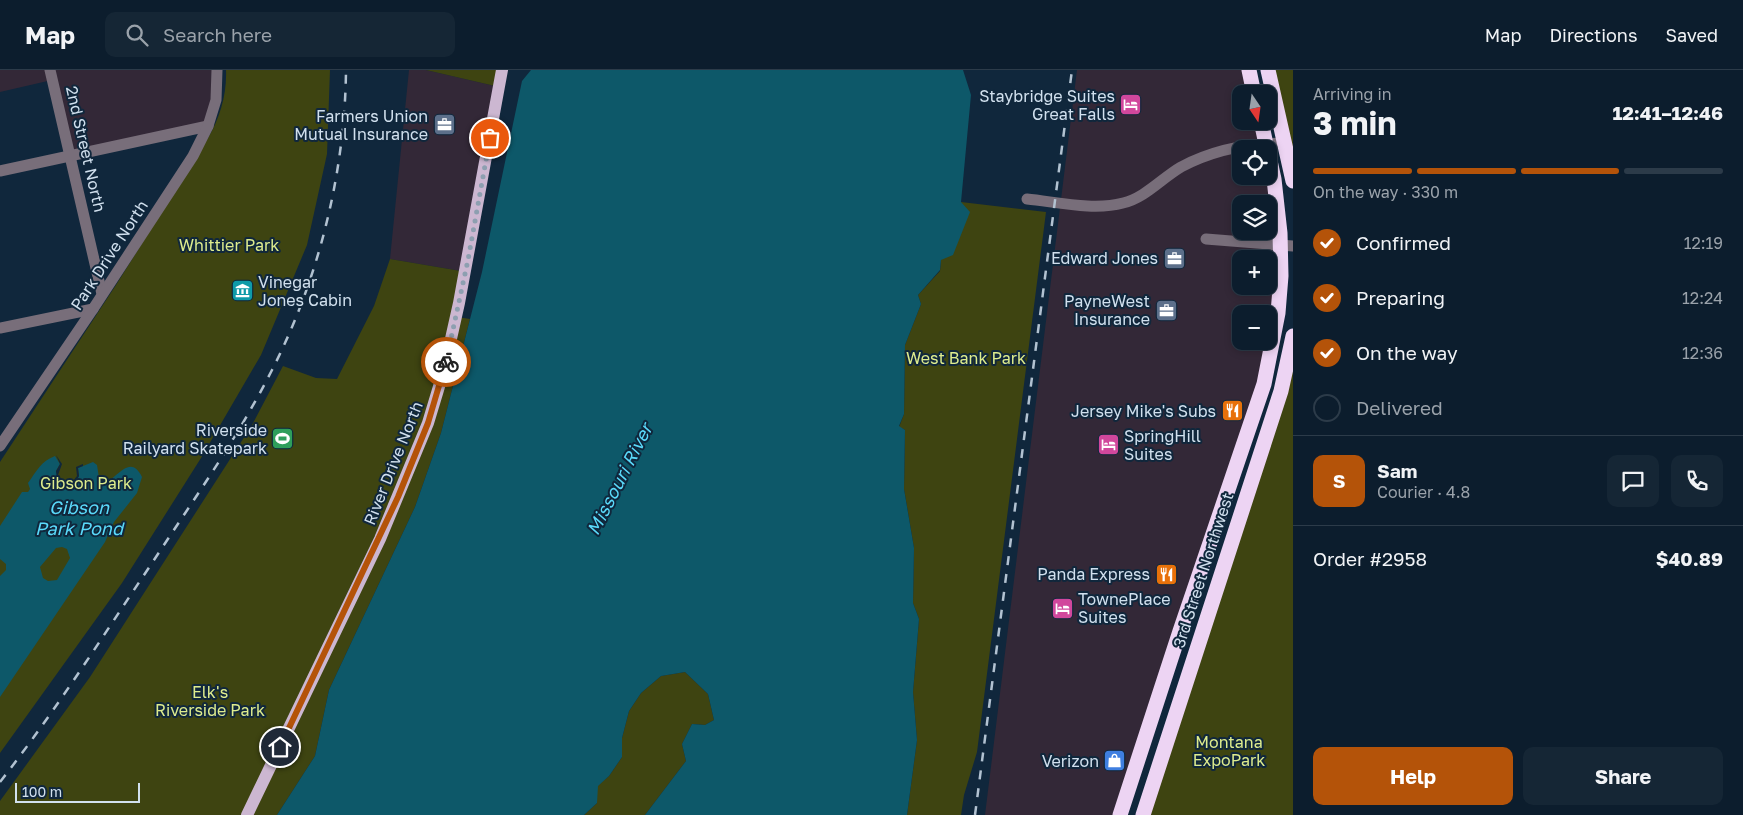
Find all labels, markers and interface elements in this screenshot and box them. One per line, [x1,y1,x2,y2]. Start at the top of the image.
search box [105,12,455,57]
text: Map [25,20,75,49]
icon: search [123,21,151,49]
text: Search here [163,23,272,46]
text: Map [1485,24,1521,46]
text: Directions [1549,24,1637,46]
text: Saved [1665,24,1718,46]
street label: 2nd Street North [62,84,110,214]
text: Arriving in [1313,84,1392,104]
north arrow [1232,85,1278,130]
map controls [1232,85,1277,350]
place label: Staybridge Suites Great Falls [979,86,1115,124]
hotel icon: Staybridge Suites Great Falls [1119,93,1143,117]
text: 12:41–12:46 [1612,101,1723,124]
text: 3 min [1313,104,1397,142]
place label: Farmers Union Mutual Insurance [294,106,428,144]
office icon: Farmers Union Mutual Insurance [432,113,456,137]
pin [469,117,511,159]
icon: bag [476,124,504,152]
button: locate [1232,140,1277,185]
text: On the way · 330 m [1313,182,1458,202]
button: layers [1232,195,1277,240]
street label: Park Drive North [66,196,152,314]
icon: check [1313,229,1341,257]
text: Confirmed [1356,231,1451,254]
text: 12:19 [1684,233,1723,253]
park label: Whittier Park [179,235,279,255]
office icon: Edward Jones [1162,246,1186,270]
place label: Edward Jones [1051,248,1158,268]
button: + [1232,250,1277,295]
place label: Vinegar Jones Cabin [258,272,352,310]
museum icon: Vinegar Jones Cabin [230,279,254,303]
icon: check [1313,284,1341,312]
text: Preparing [1356,286,1445,309]
text: 12:24 [1682,288,1723,308]
place label: PayneWest Insurance [1064,291,1150,329]
office icon: PayneWest Insurance [1154,298,1178,322]
button: − [1232,305,1277,350]
courier [421,337,471,387]
icon: check [1313,339,1341,367]
text: On the way [1356,341,1458,364]
text: 12:36 [1682,343,1723,363]
icon: bike [432,348,460,376]
park label: West Bank Park [906,348,1026,368]
text: Delivered [1356,396,1443,419]
street label: River Drive North [359,398,427,528]
restaurant icon: Jersey Mike's Subs [1220,399,1244,423]
place label: Jersey Mike's Subs [1071,401,1216,421]
water label: Missouri River [582,417,658,538]
place label: Riverside Railyard Skatepark [123,420,267,458]
place label: SpringHill Suites [1124,426,1201,464]
sports icon: Riverside Railyard Skatepark [271,427,295,451]
hotel icon: SpringHill Suites [1096,433,1120,457]
button: chat [1607,455,1659,507]
button: phone [1671,455,1723,507]
text: Sam [1377,459,1417,482]
text: S [1333,469,1345,492]
park label: Gibson Park [40,473,132,493]
text: Courier · 4.8 [1377,482,1470,502]
street label: 3rd Street Northwest [1168,490,1238,650]
water label: Gibson Park Pond [35,496,125,539]
text: Order #2958 [1313,547,1427,570]
text: $40.89 [1656,547,1723,570]
restaurant icon: Panda Express [1154,562,1178,586]
place label: Panda Express [1037,564,1150,584]
place label: TownePlace Suites [1078,589,1171,627]
hotel icon: TownePlace Suites [1050,596,1074,620]
park label: Elk's Riverside Park [155,682,265,720]
pin [259,726,301,768]
park label: Montana ExpoPark [1193,732,1265,770]
icon: home [266,733,294,761]
button: Help [1313,747,1513,805]
button: Share [1523,747,1723,805]
shop icon: Verizon [1103,749,1127,773]
place label: Verizon [1042,751,1099,771]
scale bar [15,780,140,803]
text: 100 m [22,783,62,800]

